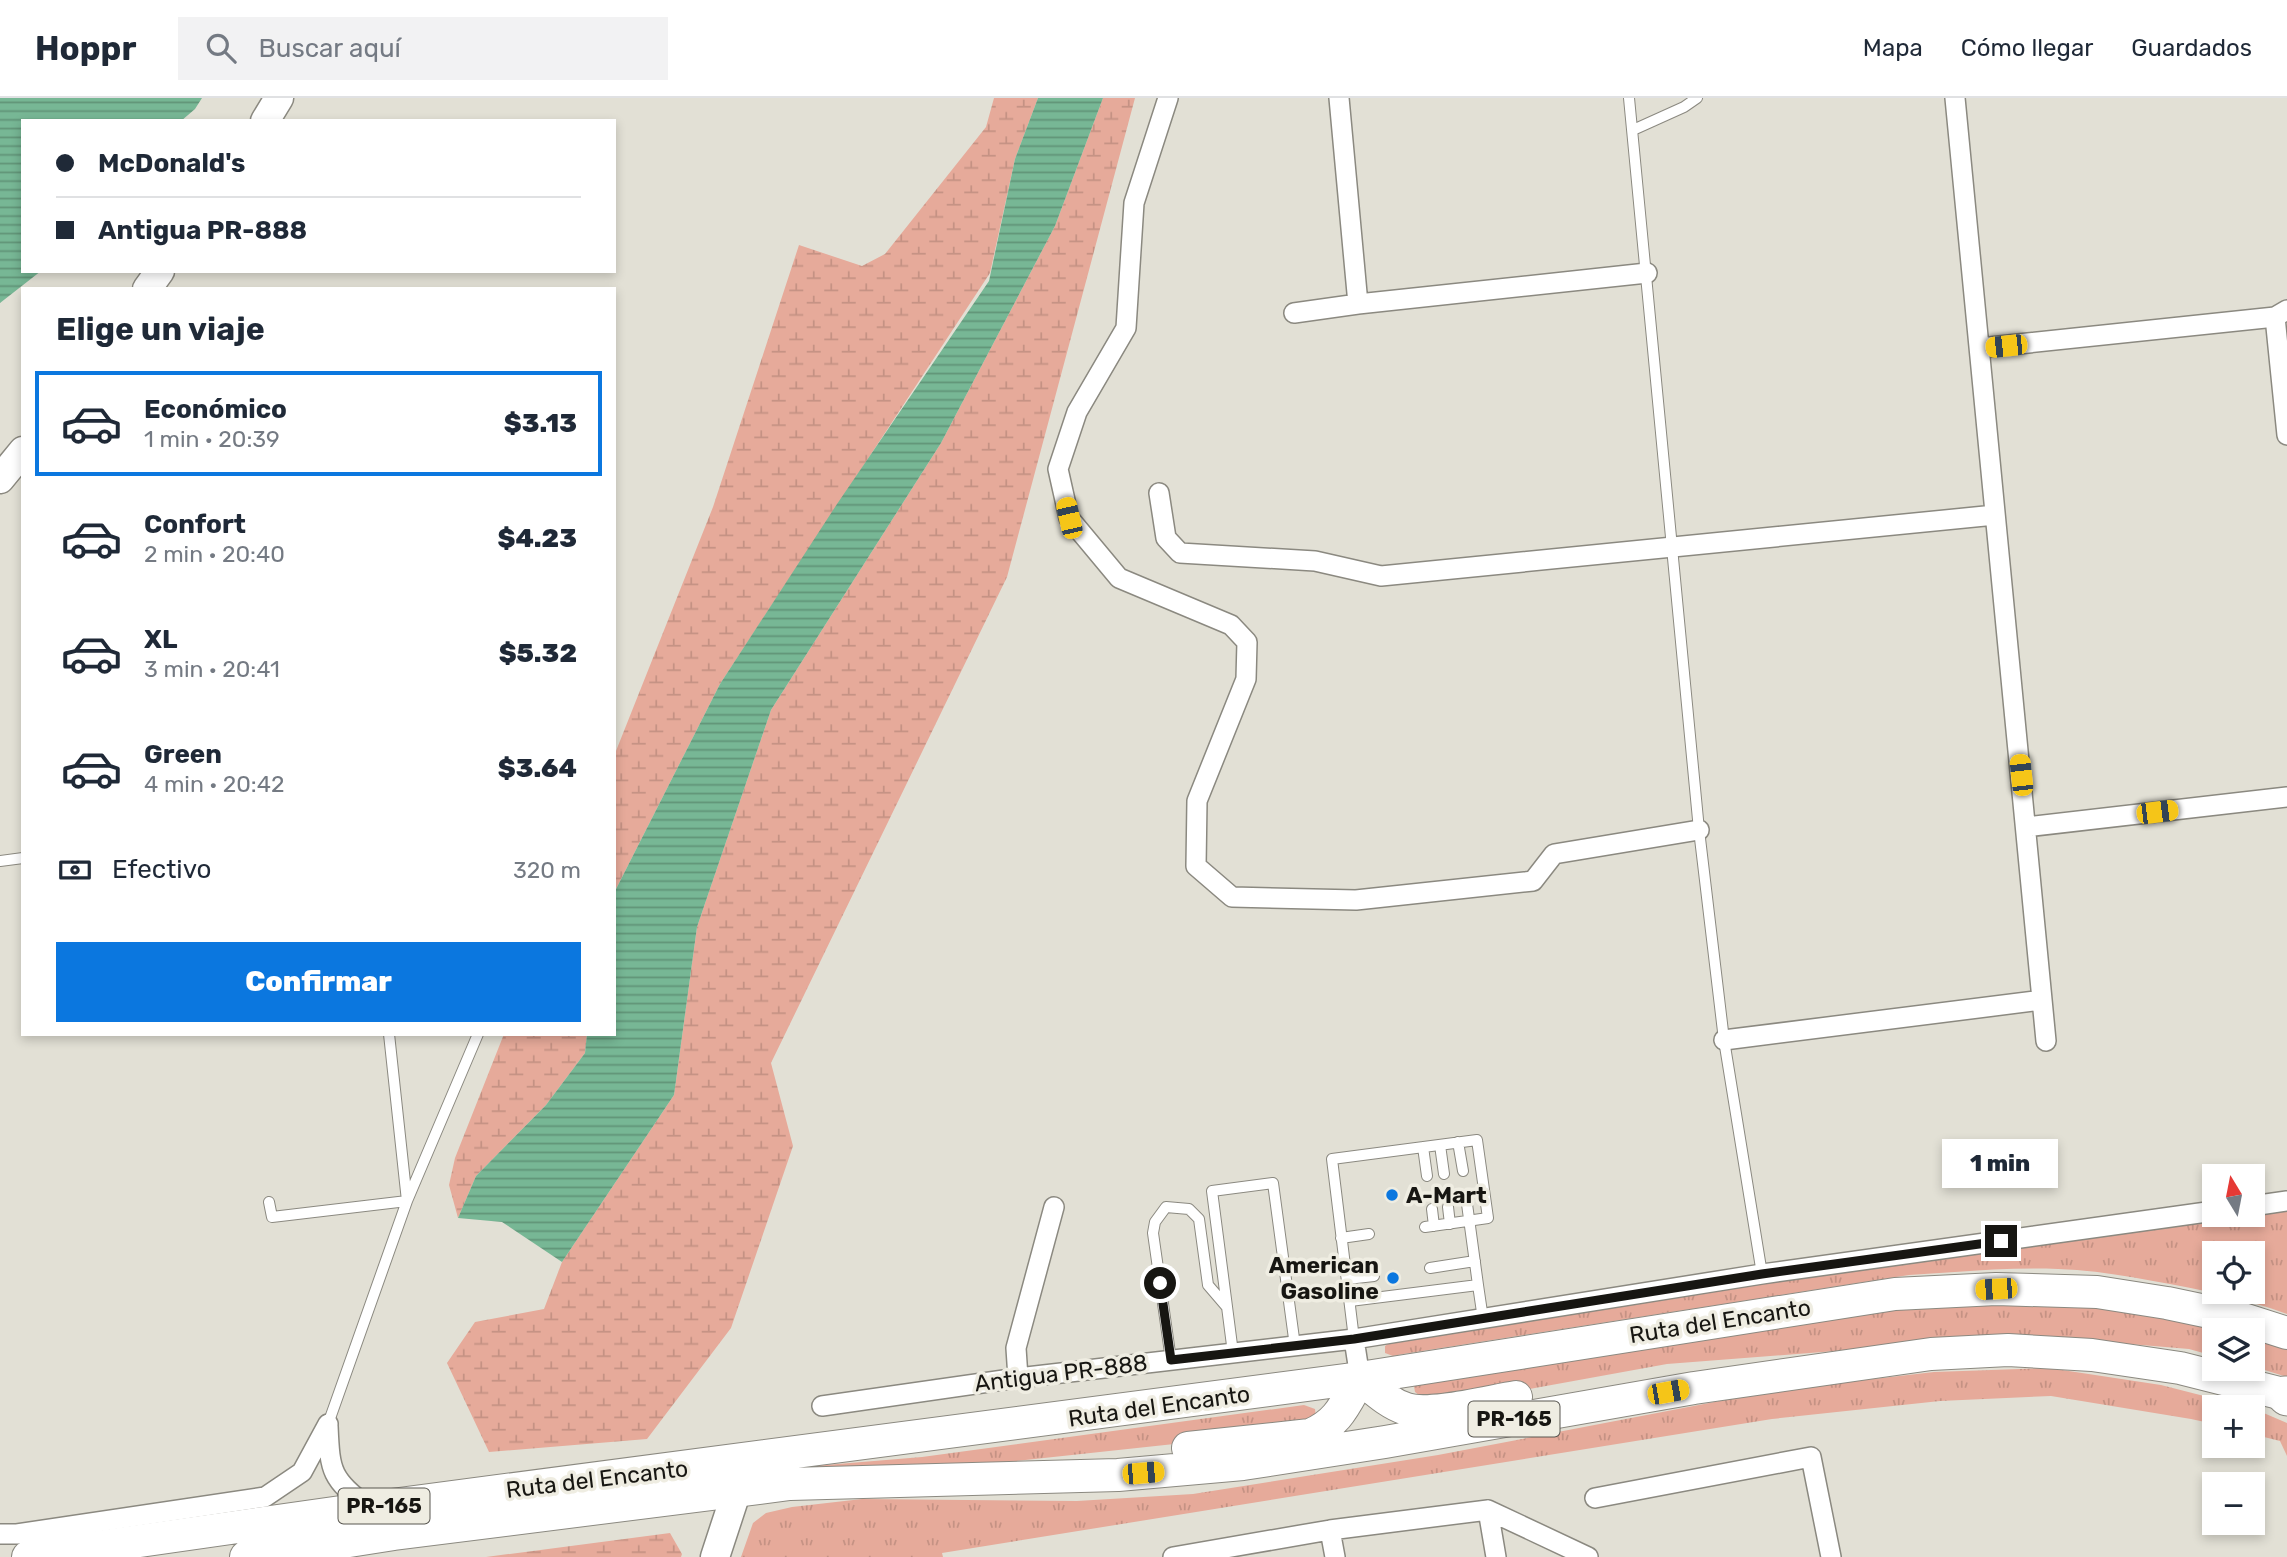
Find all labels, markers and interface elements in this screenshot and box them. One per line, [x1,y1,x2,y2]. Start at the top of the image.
search box [178,17,668,80]
text: Hoppr [35,29,136,68]
icon: search [202,29,240,67]
text: Buscar aquí [258,33,401,64]
text: Mapa [1863,34,1923,62]
text: Cómo llegar [1961,34,2093,62]
text: Guardados [2131,34,2252,62]
text: McDonald's [98,148,246,179]
text: Antigua PR-888 [98,215,307,246]
text: Elige un viaje [56,310,265,348]
car [1985,333,2028,359]
icon: car [60,392,123,455]
text: Económico [144,394,287,425]
text: $3.13 [504,408,577,439]
text: 1 min · 20:39 [144,425,280,453]
car [1055,495,1084,541]
icon: car [60,507,123,570]
text: Confort [144,509,246,540]
text: $4.23 [498,523,577,554]
text: 2 min · 20:40 [144,540,285,568]
icon: car [60,622,123,685]
text: XL [144,624,177,655]
text: $5.32 [499,638,577,669]
text: 3 min · 20:41 [144,655,280,683]
icon: car [60,737,123,800]
text: Green [144,739,222,770]
text: $3.64 [498,753,577,784]
car [2009,753,2034,797]
text: 4 min · 20:42 [144,770,285,798]
car [2135,799,2180,825]
icon: cash [56,851,94,889]
text: Efectivo [112,854,211,885]
text: 320 m [513,856,581,884]
button: Confirmar [56,942,581,1022]
callout: 1 min [1943,1140,2059,1188]
text: 1 min [1970,1149,2030,1177]
north arrow [2202,1164,2264,1227]
map controls [2202,1164,2265,1535]
place label: A-Mart [1406,1181,1487,1209]
marker: A-Mart [1384,1187,1400,1203]
route end [1985,1225,2017,1257]
button: locate [2202,1241,2265,1304]
place label: American Gasoline [1269,1251,1379,1305]
route start [1144,1267,1176,1299]
marker: American Gasoline [1385,1270,1401,1286]
car [1975,1277,2018,1301]
street label: Ruta del Encanto [1627,1293,1813,1349]
button: layers [2202,1318,2265,1381]
street label: Antigua PR-888 [973,1348,1149,1398]
car [1646,1378,1691,1406]
street label: Ruta del Encanto [1066,1379,1252,1433]
button: + [2202,1395,2265,1458]
road number: PR-165 [1468,1402,1560,1436]
street label: Ruta del Encanto [504,1454,690,1504]
car [1122,1461,1165,1485]
button: − [2202,1472,2265,1535]
road number: PR-165 [338,1488,430,1524]

